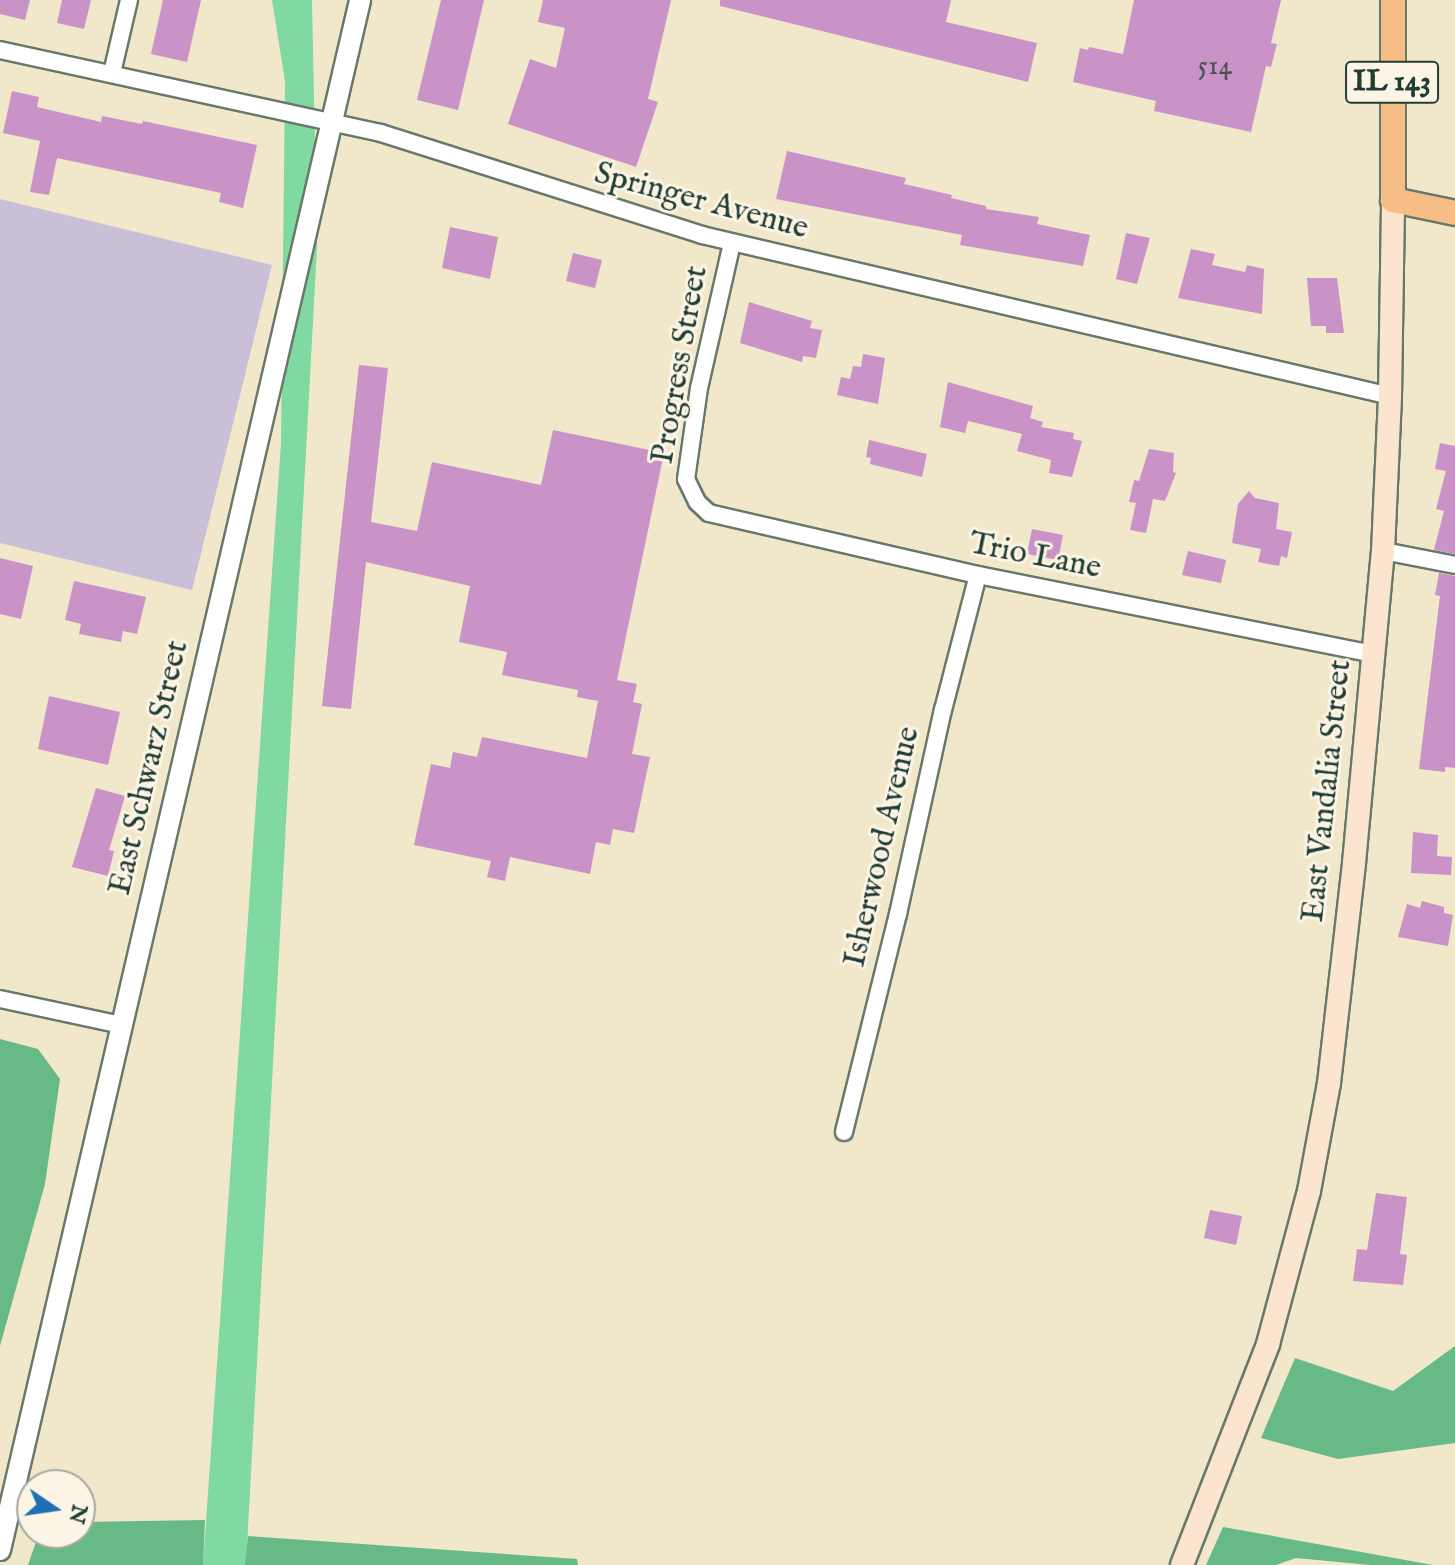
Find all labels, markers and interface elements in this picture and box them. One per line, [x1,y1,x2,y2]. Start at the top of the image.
house number: 514 [1198,50,1232,84]
road number: IL 143 [1344,56,1440,108]
street label: Springer Avenue [590,155,812,249]
street label: Progress Street [645,263,717,467]
street label: Trio Lane [966,525,1104,589]
street label: East Schwarz Street [102,637,198,899]
street label: East Vandalia Street [1295,658,1361,924]
street label: Isherwood Avenue [837,723,929,971]
north arrow [16,1469,96,1549]
text: N [62,1502,93,1526]

